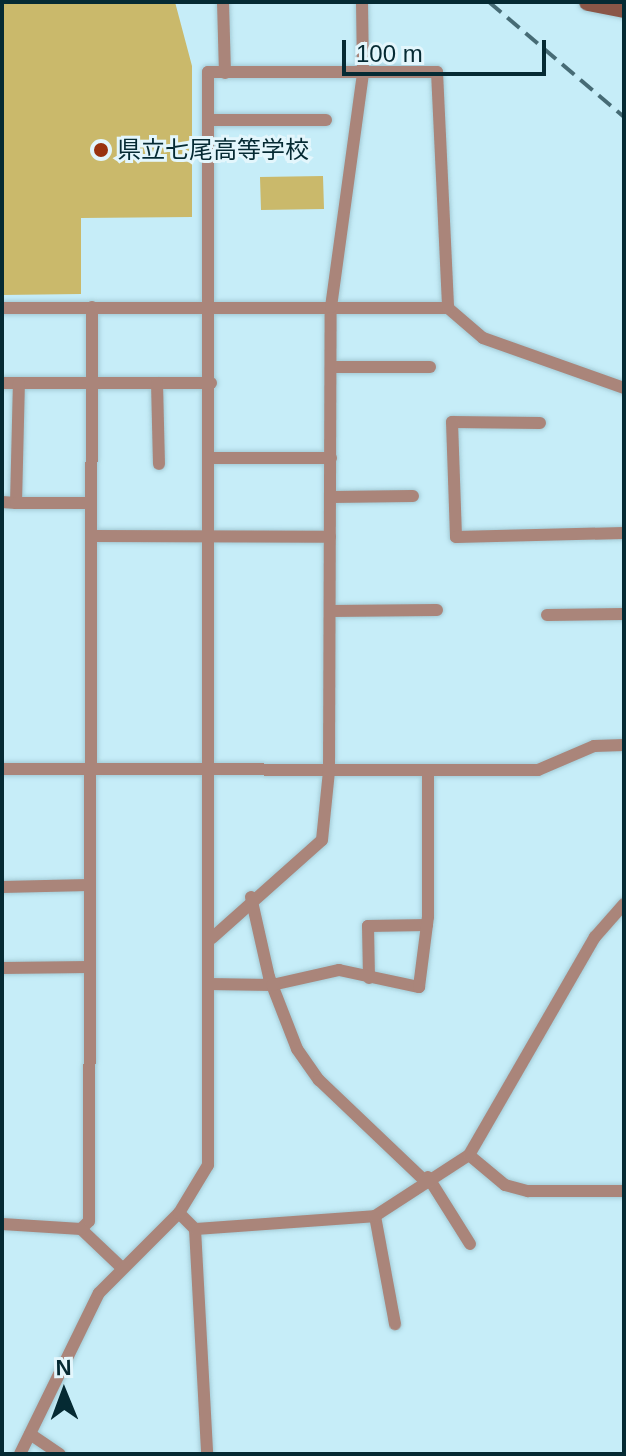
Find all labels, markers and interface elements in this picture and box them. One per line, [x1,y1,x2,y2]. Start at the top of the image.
scale bar [346,24,550,74]
text: 100 m [356,40,423,67]
place label: 県立七尾高等学校 [117,136,309,164]
marker: 県立七尾高等学校 [92,141,110,159]
north arrow [24,1352,104,1432]
text: N [55,1355,72,1380]

